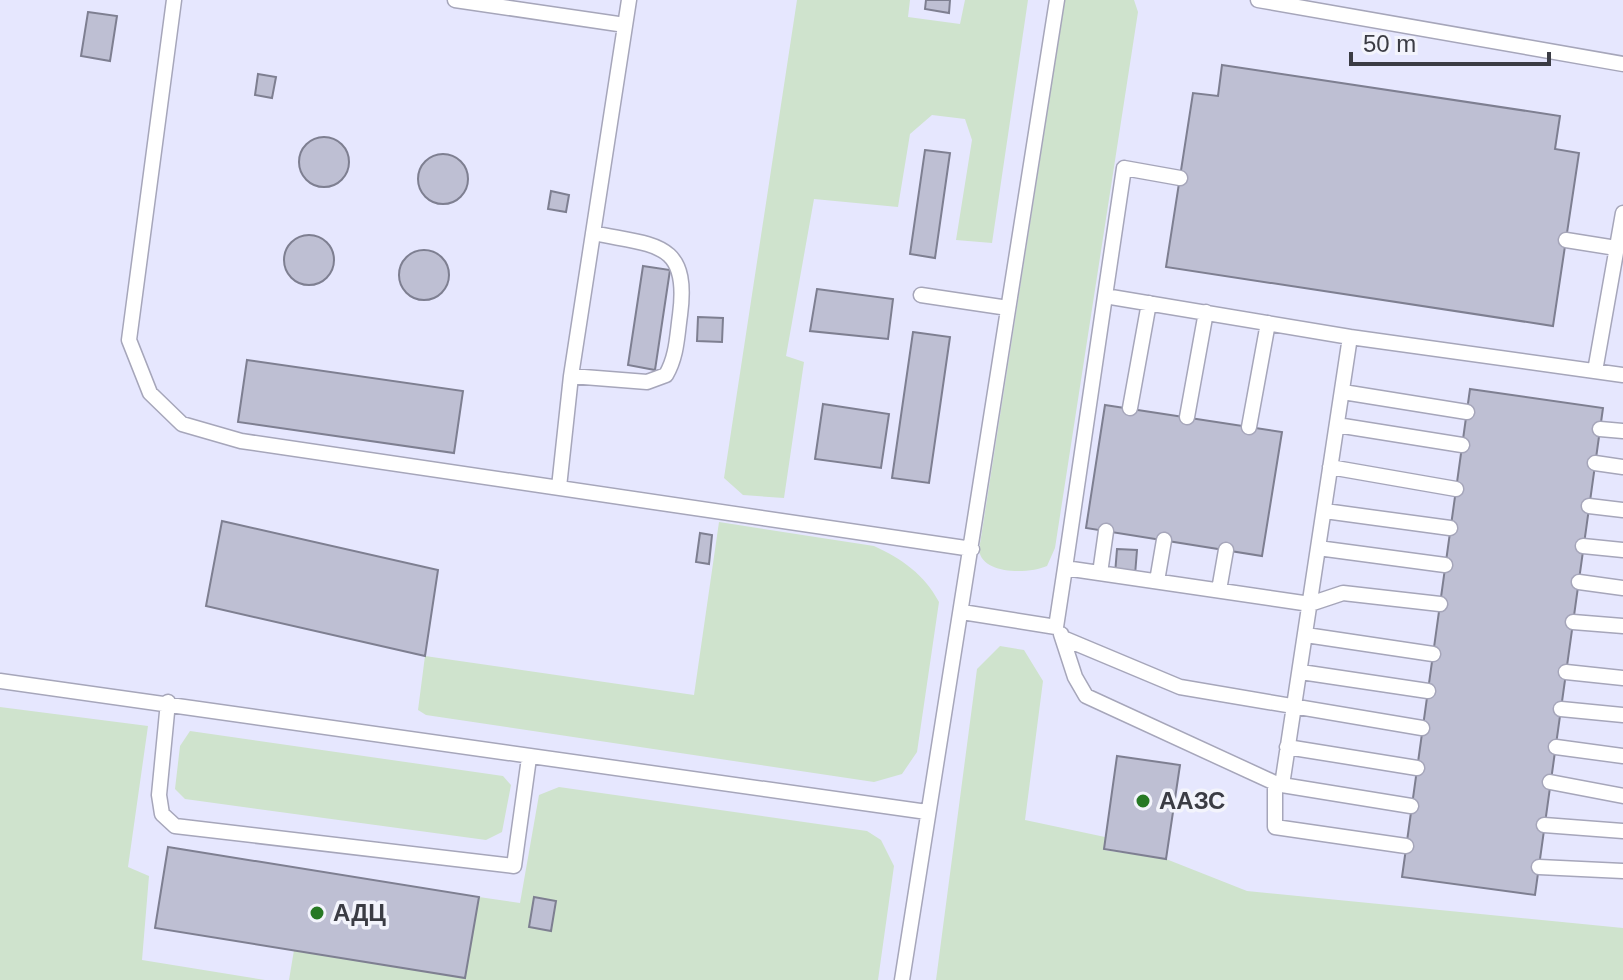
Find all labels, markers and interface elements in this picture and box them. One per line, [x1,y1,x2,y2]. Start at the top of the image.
scale bar [1351,16,1549,66]
text: 50 m [1363,30,1416,57]
place label: ААЗС [1159,787,1225,814]
marker: ААЗС [1134,792,1152,810]
place label: АДЦ [333,899,386,926]
marker: АДЦ [308,904,326,922]

